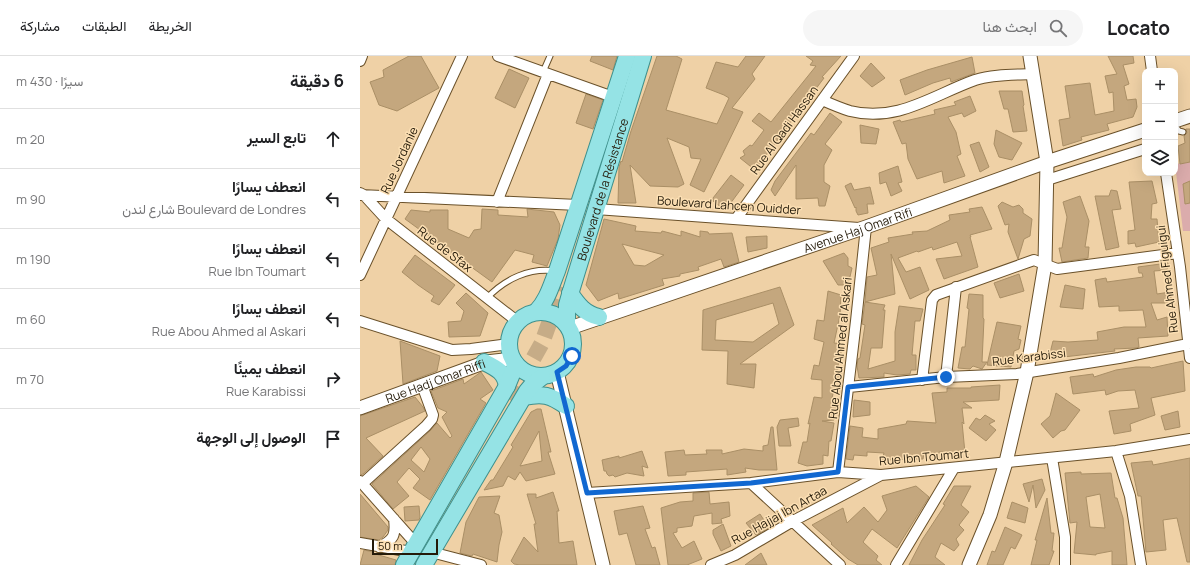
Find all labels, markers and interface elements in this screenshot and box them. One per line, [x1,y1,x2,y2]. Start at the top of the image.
search box [803,10,1083,46]
text: Locato [1107,15,1170,41]
text: مشاركة [20,16,60,35]
text: الطبقات [82,16,126,35]
text: الخريطة [148,16,192,35]
text: ابحث هنا [982,16,1037,37]
icon: search [1047,17,1069,39]
map controls [1142,68,1178,176]
button: + [1142,68,1178,104]
text: 6 دقيقة [290,69,344,92]
text: سيرًا · 430 m [16,72,83,90]
street label: Rue Al Qadi Hassan [746,82,822,178]
button: − [1142,104,1178,140]
street label: Boulevard de la Résistance [572,116,632,262]
street label: Rue Jordanie [376,124,422,196]
text: تابع السير [247,127,306,148]
icon: ahead [322,128,344,150]
text: 20 m [16,130,45,148]
button: layers [1142,140,1178,176]
text: انعطف يسارًا [232,176,306,197]
icon: left [322,188,344,210]
text: 90 m [16,190,46,208]
street label: Boulevard Lahcen Ouidder [656,191,802,219]
text: Boulevard de Londres شارع لندن [122,200,306,218]
street label: Avenue Haj Omar Rifi [801,203,914,256]
street label: Rue de Sfax [414,222,476,276]
street label: Rue Ahmed Figuigui [1152,224,1182,334]
text: انعطف يسارًا [232,238,306,259]
icon: left [322,248,344,270]
text: 190 m [16,250,51,268]
text: Rue Ibn Toumart [209,262,306,280]
street label: Rue Abou Ahmed al Askari [824,276,856,420]
text: انعطف يسارًا [232,298,306,319]
icon: left [322,308,344,330]
text: 60 m [16,310,46,328]
text: Rue Abou Ahmed al Askari [152,322,306,340]
street label: Rue Karabissi [991,344,1067,370]
route start [563,347,581,365]
street label: Rue Hadj Omar Riffi [383,355,487,407]
text: انعطف يمينًا [234,358,306,379]
icon: right [322,368,344,390]
route end [937,368,955,386]
text: 70 m [16,370,44,388]
text: Rue Karabissi [226,382,306,400]
text: الوصول إلى الوجهة [196,427,306,448]
icon: arrive [322,428,344,450]
street label: Rue Ibn Toumart [878,445,970,469]
street label: Rue Hajjaj Ibn Artaa [728,482,830,548]
scale bar [372,537,438,556]
text: 50 m [378,538,403,553]

